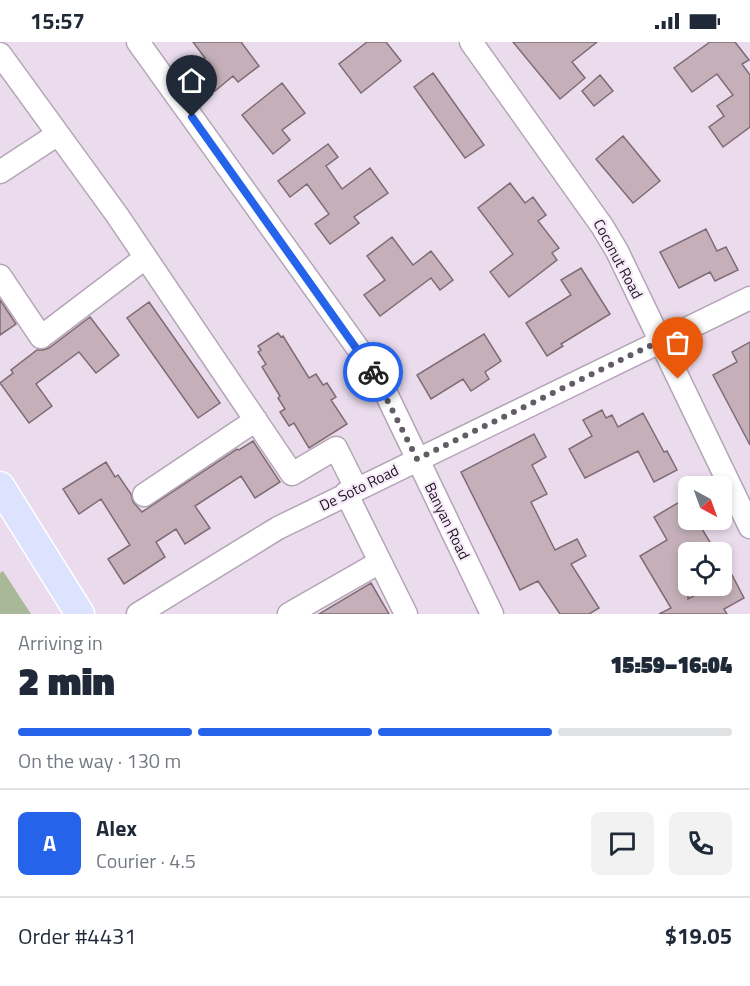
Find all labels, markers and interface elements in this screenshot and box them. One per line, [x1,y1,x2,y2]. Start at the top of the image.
text: 15:57 [30,4,85,38]
pin [166,55,217,117]
icon: home [175,64,208,97]
street label: Coconut Road [588,215,649,303]
pin [652,317,703,379]
icon: bag [661,326,694,359]
courier [343,342,403,402]
icon: bike [357,356,390,389]
street label: De Soto Road [315,458,402,517]
north arrow [678,476,732,530]
map controls [678,476,732,596]
street label: Banyan Road [419,478,476,563]
button: locate [678,542,732,596]
text: Arriving in [18,627,103,658]
text: 15:59–16:04 [610,648,732,682]
text: 2 min [18,651,115,710]
text: On the way · 130 m [18,745,181,776]
text: Alex [96,811,137,845]
button: chat [591,812,654,875]
button: phone [669,812,732,875]
text: A [43,826,56,860]
text: Courier · 4.5 [96,845,196,876]
text: Order #4431 [18,919,137,953]
text: $19.05 [665,919,732,953]

